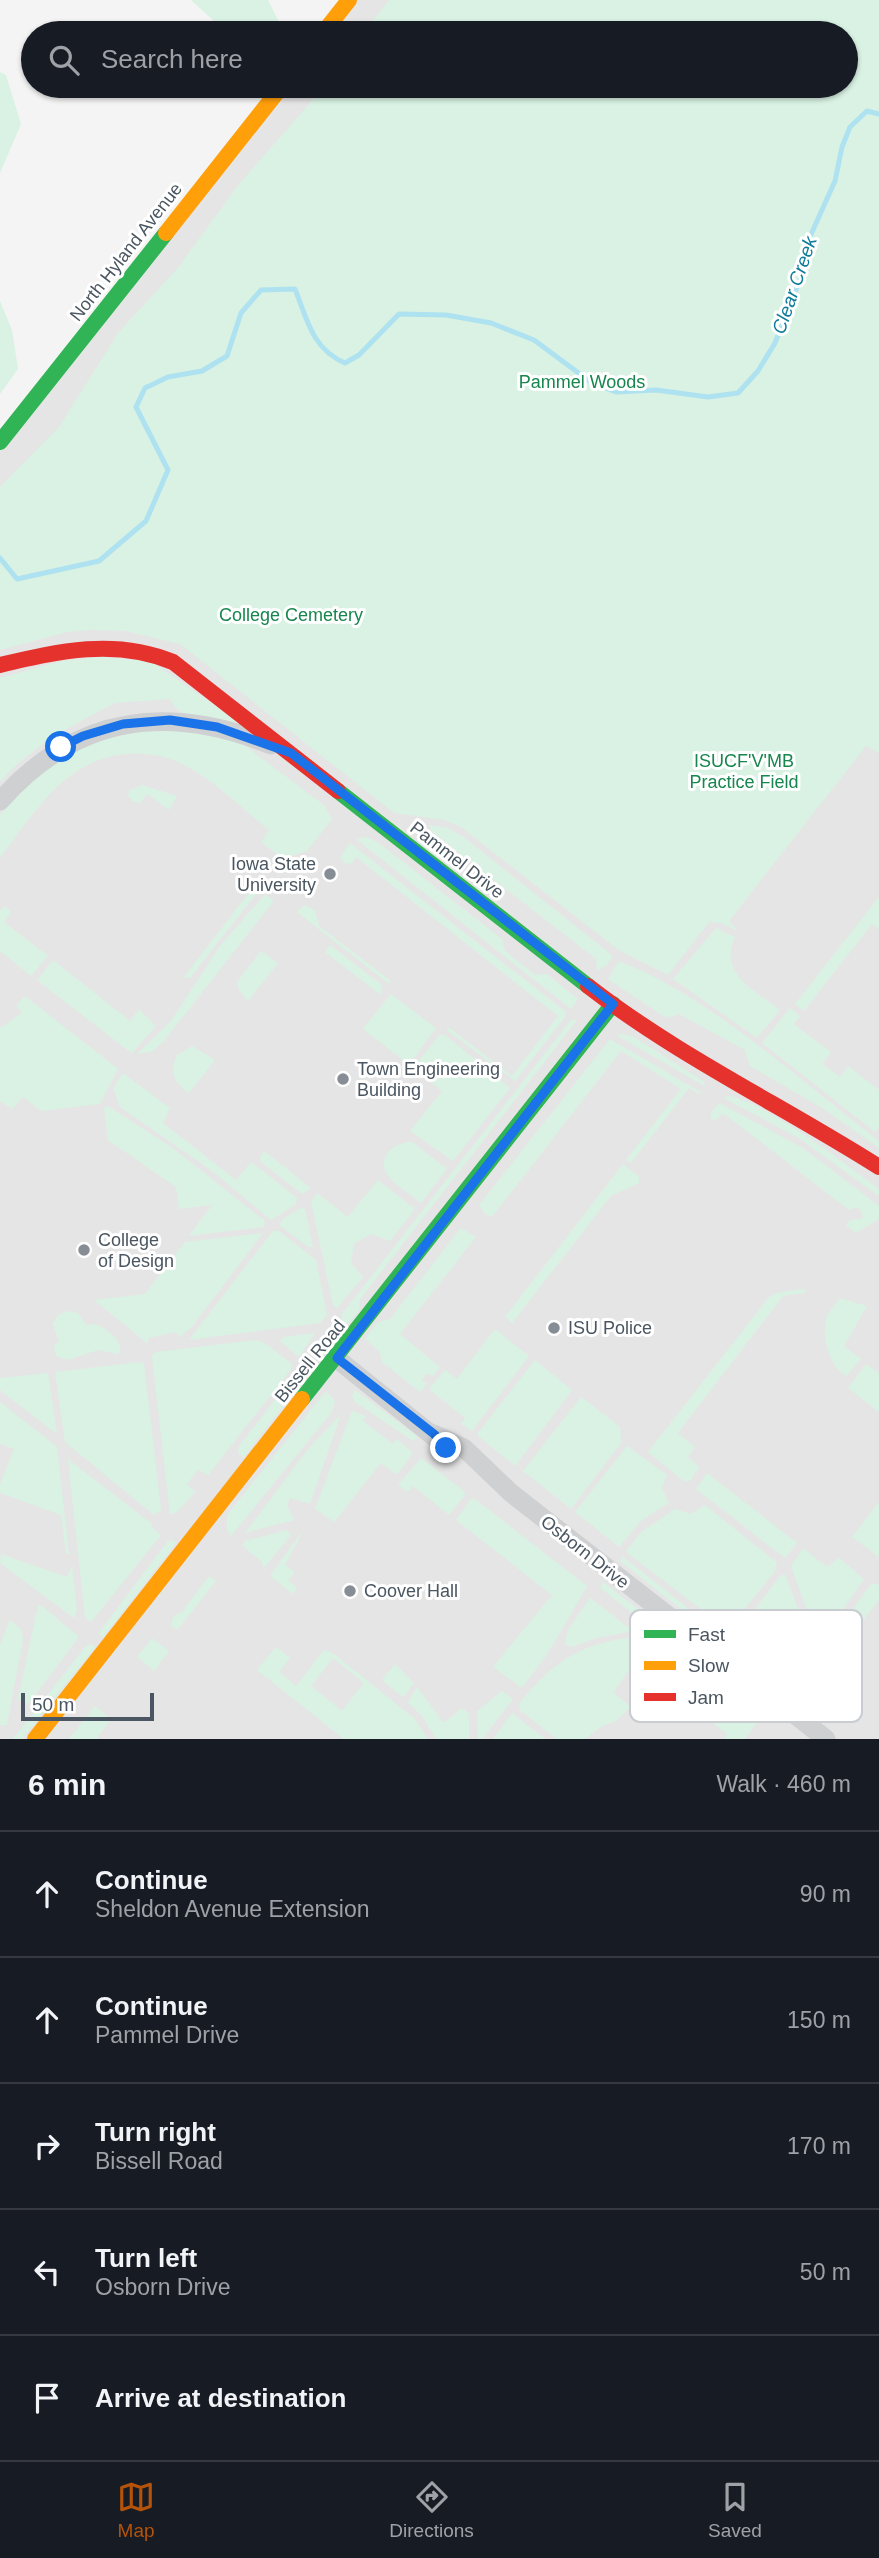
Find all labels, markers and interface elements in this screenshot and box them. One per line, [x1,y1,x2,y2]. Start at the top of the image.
search box [21,21,858,98]
icon: search [45,41,83,79]
text: Search here [101,44,243,74]
street label: North Hyland Avenue [66,179,186,325]
water label: Clear Creek [768,232,821,337]
park label: Pammel Woods [519,372,645,392]
park label: College Cemetery [219,605,363,625]
route start [45,731,76,762]
park label: ISUCF'V'MB Practice Field [689,751,799,792]
street label: Pammel Drive [406,817,508,903]
place label: Iowa State University [231,854,316,895]
marker: Iowa State University [322,866,338,882]
place label: Town Engineering Building [357,1059,500,1100]
marker: Town Engineering Building [335,1071,351,1087]
place label: College of Design [98,1230,174,1271]
marker: College of Design [76,1242,92,1258]
street label: Bissell Road [271,1316,349,1406]
place label: ISU Police [568,1318,652,1338]
marker: ISU Police [546,1320,562,1336]
route end [430,1432,461,1463]
street label: Osborn Drive [537,1511,633,1593]
place label: Coover Hall [364,1581,458,1601]
marker: Coover Hall [342,1583,358,1599]
legend [630,1610,862,1722]
text: Fast [688,1624,726,1645]
text: Slow [688,1655,729,1676]
text: Jam [688,1687,724,1708]
scale bar [21,1690,154,1722]
text: 50 m [32,1694,74,1715]
text: 6 min [28,1768,106,1801]
text: Walk · 460 m [716,1771,851,1797]
text: Continue [95,1865,208,1895]
icon: ahead [28,1875,66,1913]
text: 90 m [800,1881,851,1907]
text: Sheldon Avenue Extension [95,1896,370,1922]
text: Continue [95,1991,208,2021]
icon: ahead [28,2001,66,2039]
text: 150 m [787,2007,851,2033]
text: Pammel Drive [95,2022,239,2048]
text: Turn right [95,2117,216,2147]
icon: right [28,2127,66,2165]
text: 170 m [787,2133,851,2159]
text: Bissell Road [95,2148,223,2174]
text: Turn left [95,2243,197,2273]
icon: left [28,2253,66,2291]
text: 50 m [800,2259,851,2285]
text: Osborn Drive [95,2274,230,2300]
icon: arrive [28,2379,66,2417]
text: Arrive at destination [95,2383,346,2413]
tab: Map [117,2478,155,2542]
tab: Directions [389,2478,474,2542]
tab: Saved [708,2478,762,2542]

